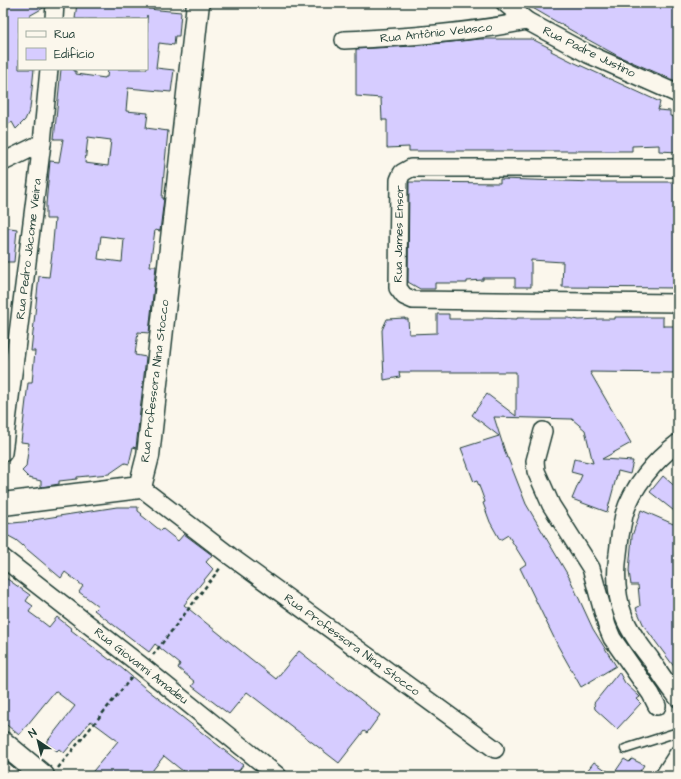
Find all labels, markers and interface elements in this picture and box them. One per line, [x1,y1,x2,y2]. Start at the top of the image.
legend [18,18,148,70]
street label: Rua Antônio Velasco [379,19,493,47]
street label: Rua Padre Justino [540,22,638,82]
text: Rua [54,26,75,43]
text: Edifício [54,46,94,63]
street label: Rua Pedro Jácome Vieira [12,178,46,320]
street label: Rua James Ensor [390,185,408,283]
street label: Rua Professora Nina Stocco [137,298,173,463]
street label: Rua Professora Nina Stocco [281,590,424,700]
street label: Rua Giovanni Amadeu [90,624,192,708]
north arrow [18,721,58,761]
text: N [25,725,40,741]

